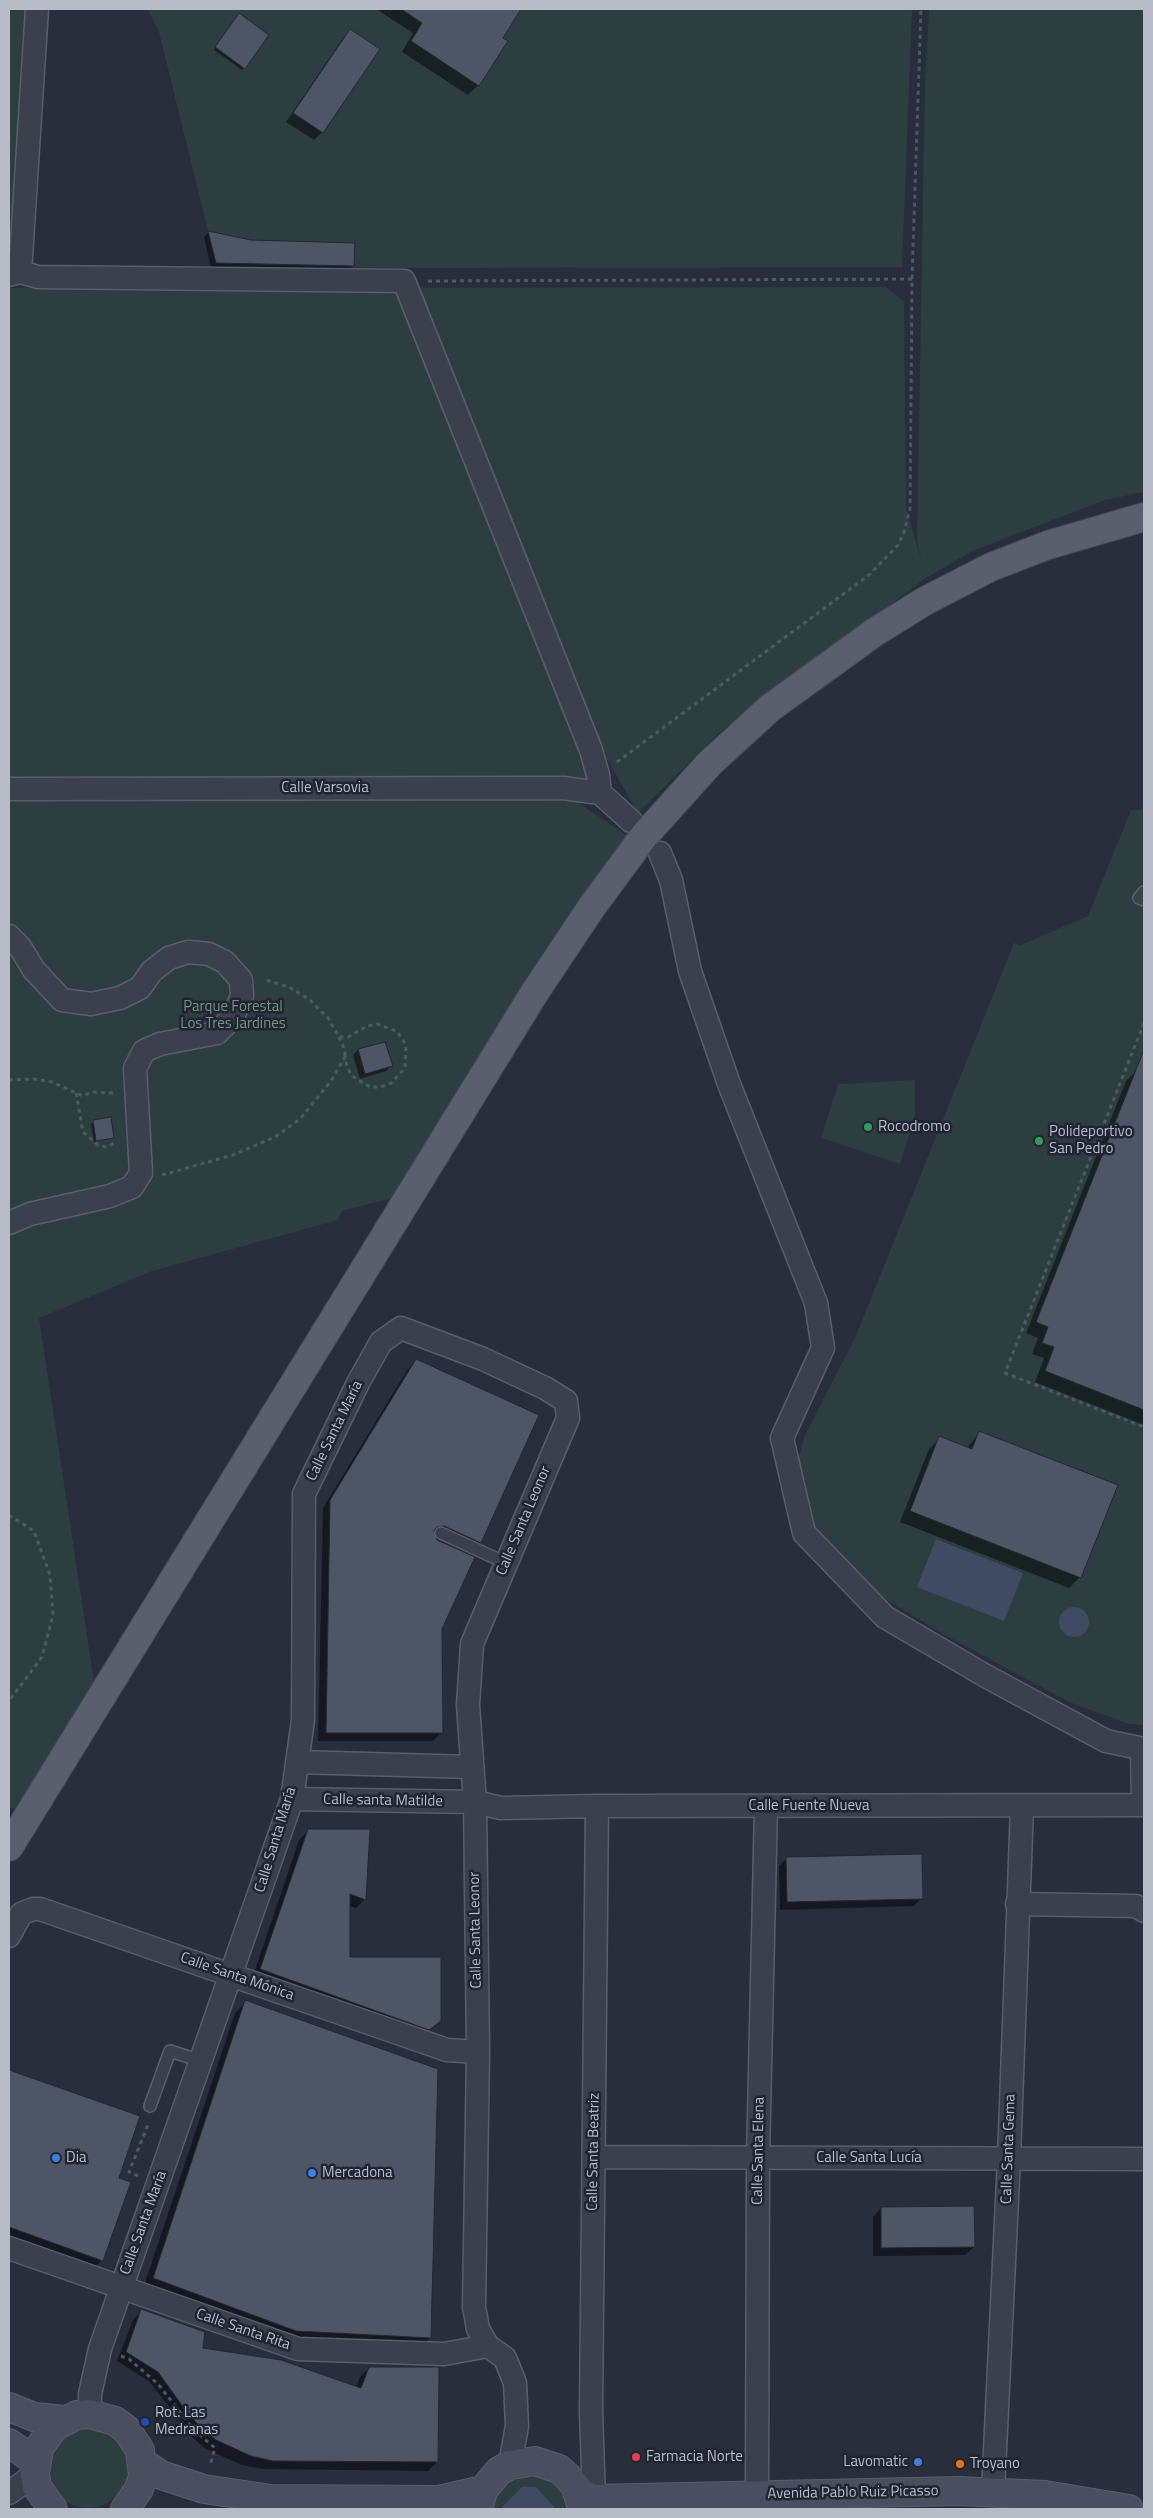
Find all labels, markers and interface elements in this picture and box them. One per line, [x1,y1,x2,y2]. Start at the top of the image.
street label: Calle Varsovia [281,779,369,797]
park label: Parque Forestal Los Tres Jardines [180,998,286,1033]
place label: Rocodromo [878,1118,951,1136]
marker: Rocodromo [862,1121,874,1133]
place label: Polideportivo San Pedro [1049,1123,1133,1158]
marker: Polideportivo San Pedro [1033,1135,1045,1147]
street label: Calle Santa María [303,1378,367,1484]
street label: Calle Santa Leonor [493,1464,555,1578]
street label: Calle Santa María [251,1785,301,1895]
street label: Calle santa Matilde [323,1791,443,1811]
street label: Calle Fuente Nueva [749,1797,869,1815]
street label: Calle Santa Leonor [466,1871,486,1989]
street label: Calle Santa Mónica [178,1949,296,2005]
street label: Calle Santa Beatriz [584,2093,604,2211]
street label: Calle Santa Gema [998,2094,1020,2204]
street label: Calle Santa Elena [749,2097,769,2205]
place label: Dia [66,2149,86,2167]
street label: Calle Santa Lucía [816,2149,922,2167]
marker: Dia [50,2152,62,2164]
place label: Mercadona [322,2164,393,2182]
marker: Mercadona [306,2167,318,2179]
street label: Calle Santa María [117,2169,171,2277]
street label: Calle Santa Rita [193,2305,293,2355]
place label: Rot. Las Medranas [155,2404,218,2439]
marker: Rot. Las Medranas [139,2416,151,2428]
place label: Farmacia Norte [646,2448,743,2466]
marker: Farmacia Norte [630,2451,642,2463]
place label: Lavomatic [843,2453,908,2471]
place label: Troyano [970,2455,1020,2473]
marker: Lavomatic [912,2456,924,2468]
marker: Troyano [954,2458,966,2470]
street label: Avenida Pablo Ruiz Picasso [767,2483,939,2503]

